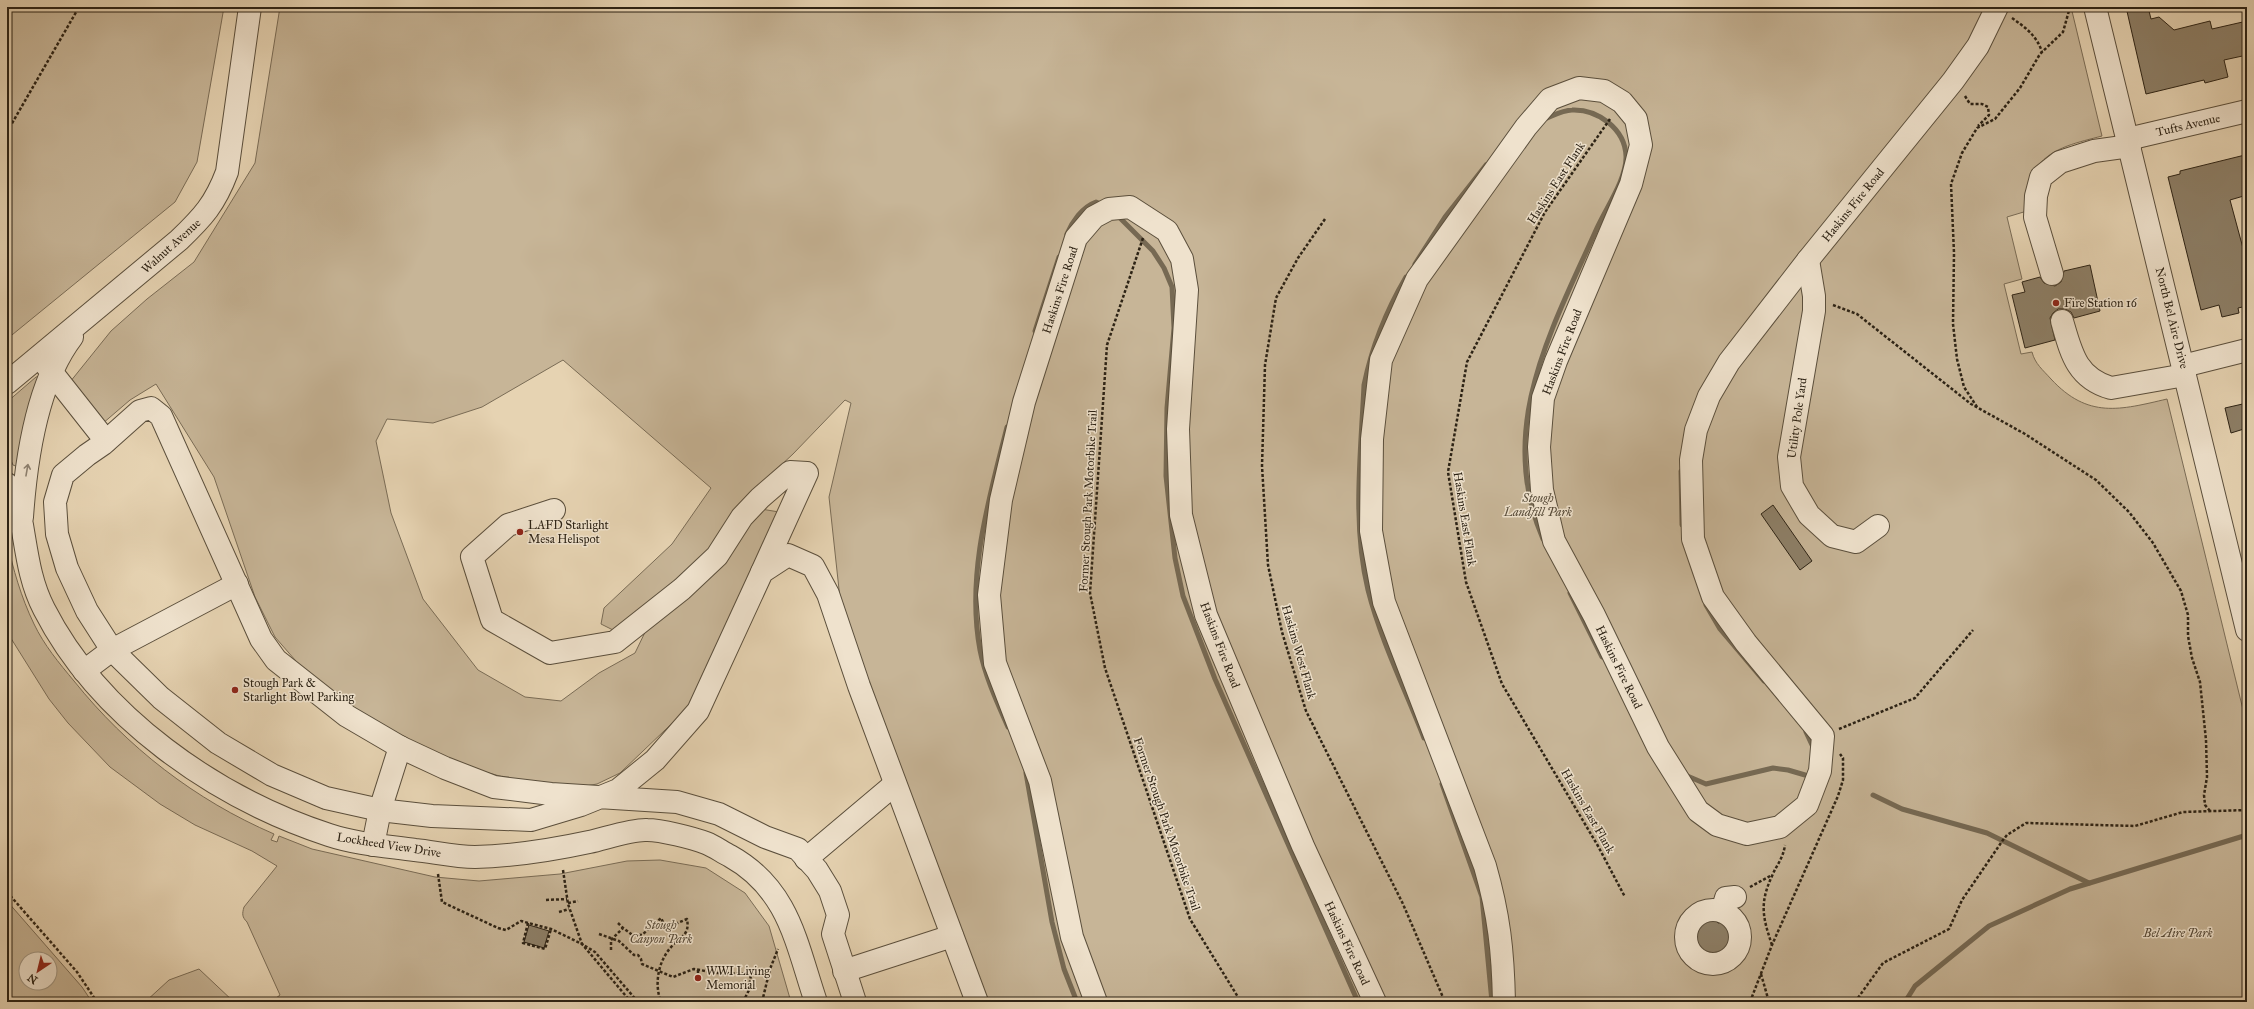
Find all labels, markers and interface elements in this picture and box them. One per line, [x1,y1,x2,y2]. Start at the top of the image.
street label: Tufts Avenue [2154,111,2222,139]
street label: Haskins East Flank [1524,139,1588,227]
street label: Haskins Fire Road [1819,165,1887,245]
street label: Walnut Avenue [139,216,203,276]
street label: Haskins Fire Road [1039,245,1081,335]
street label: North Bel Aire Drive [2153,266,2191,370]
place label: Fire Station 16 [2064,296,2138,310]
marker: Fire Station 16 [2051,298,2061,308]
street label: Haskins Fire Road [1539,307,1585,397]
street label: Utility Pole Yard [1784,377,1810,459]
street label: Former Stough Park Motorbike Trail [1076,409,1101,593]
one-way arrow [23,464,31,477]
street label: Haskins East Flank [1451,471,1479,568]
park label: Stough Landfill Park [1503,491,1573,519]
place label: LAFD Starlight Mesa Helispot [528,518,610,546]
marker: LAFD Starlight Mesa Helispot [515,527,525,537]
street label: Haskins Fire Road [1197,600,1243,690]
street label: Haskins West Flank [1279,603,1319,701]
street label: Haskins Fire Road [1593,623,1645,711]
place label: Stough Park & Starlight Bowl Parking [243,676,354,705]
marker: Stough Park & Starlight Bowl Parking [230,685,240,695]
street label: Former Stough Park Motorbike Trail [1130,735,1204,914]
street label: Haskins East Flank [1558,766,1618,856]
street label: Lockheed View Drive [336,830,442,860]
street label: Haskins Fire Road [1321,899,1373,987]
park label: Stough Canyon Park [630,918,693,946]
park label: Bel Aire Park [2142,926,2213,940]
north arrow [18,951,58,991]
place label: WWI Living Memorial [706,964,770,992]
text: N [24,970,40,987]
marker: WWI Living Memorial [693,973,703,983]

